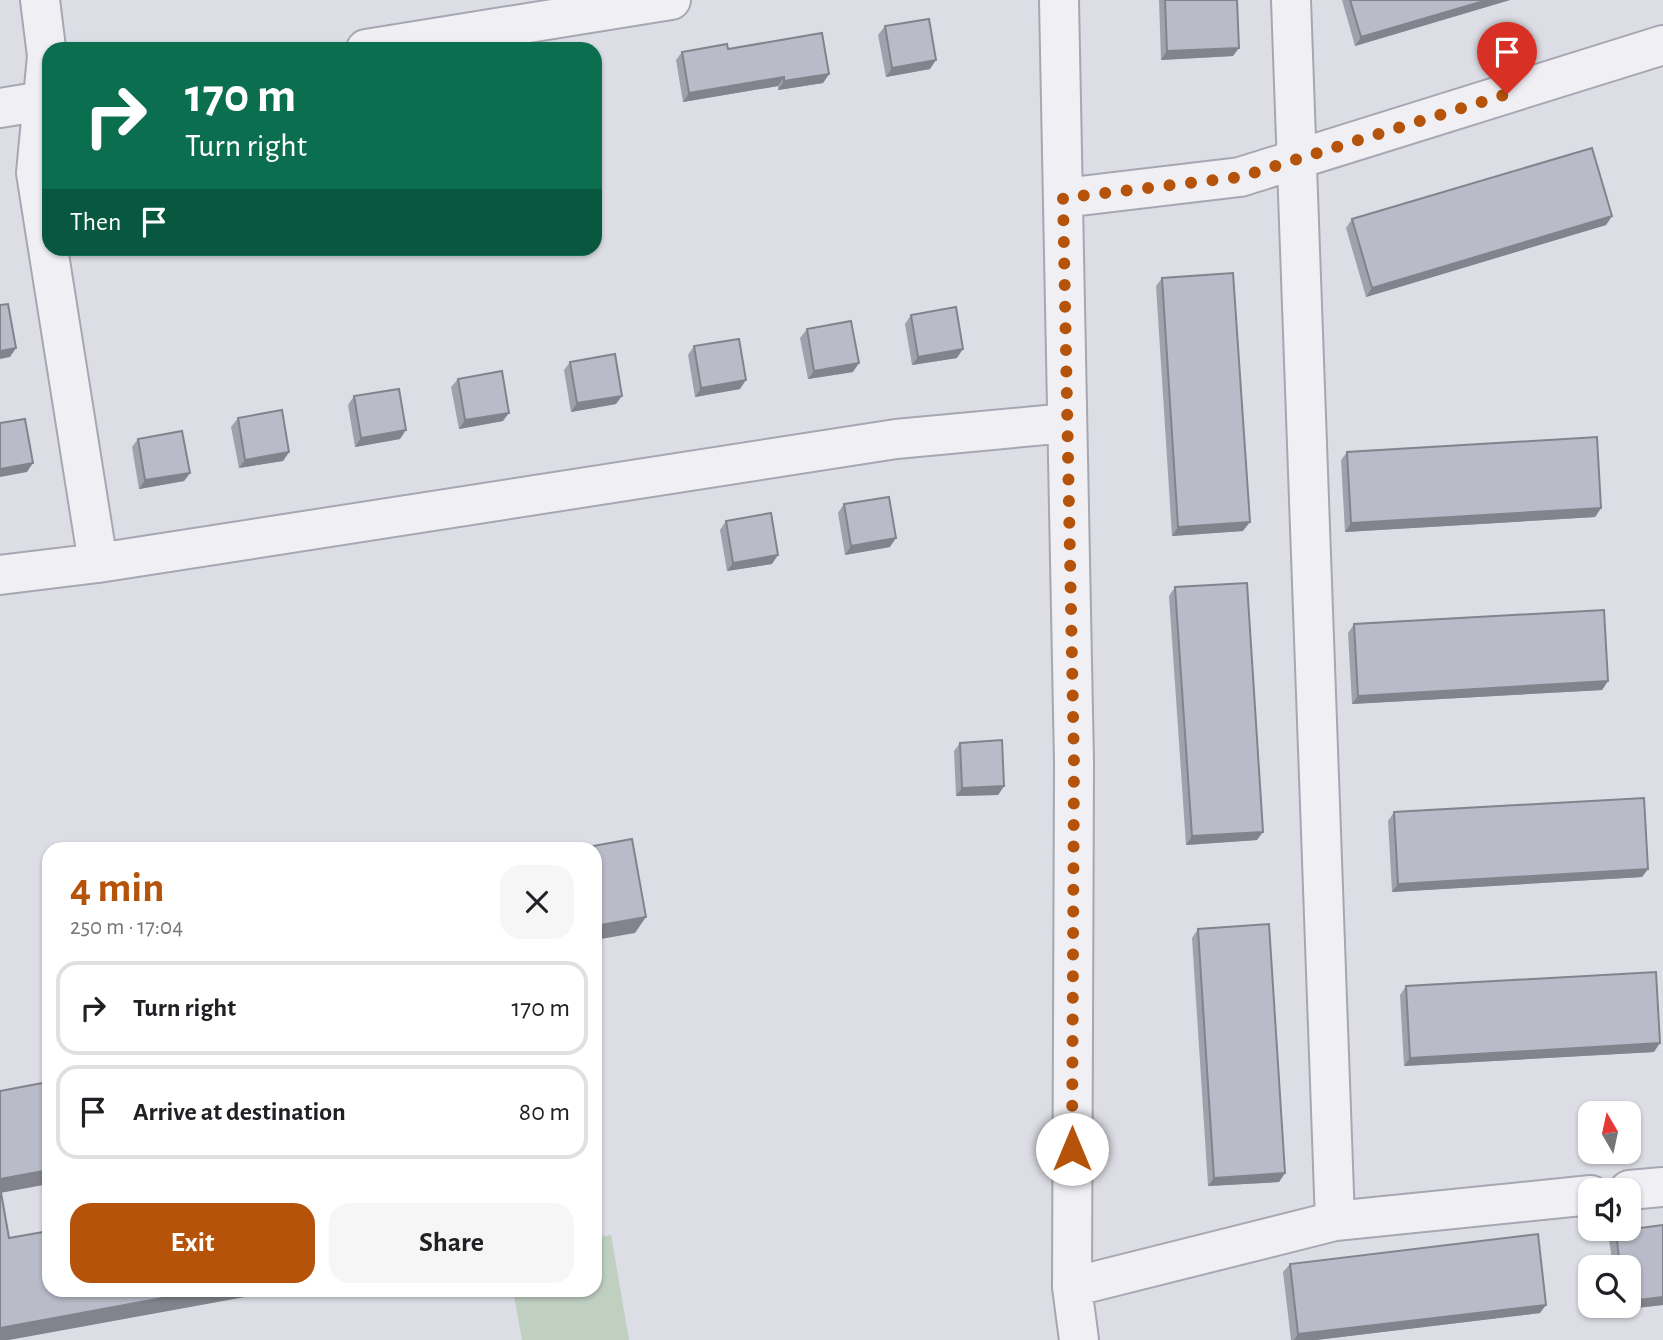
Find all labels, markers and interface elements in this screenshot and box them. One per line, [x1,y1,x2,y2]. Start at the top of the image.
pin [1477,22,1537,94]
icon: arrive [1488,33,1526,71]
icon: right [70,70,161,161]
text: 170 m [185,72,296,121]
text: Turn right [185,130,307,162]
icon: arrive [135,203,173,241]
text: Then [70,209,121,235]
button: close [500,865,574,939]
text: 4 min [70,867,165,909]
text: 250 m · 17:04 [70,916,183,939]
icon: right [74,989,112,1027]
text: Turn right [133,995,236,1021]
text: 170 m [511,995,570,1021]
icon: arrive [74,1093,112,1131]
text: Arrive at destination [133,1099,346,1125]
text: 80 m [519,1099,570,1125]
north arrow [1578,1101,1642,1164]
map controls [1578,1101,1641,1318]
position arrow [1035,1112,1109,1186]
button: sound [1578,1178,1641,1241]
button: Exit [70,1203,315,1283]
button: Share [329,1203,574,1283]
button: search [1578,1255,1641,1318]

